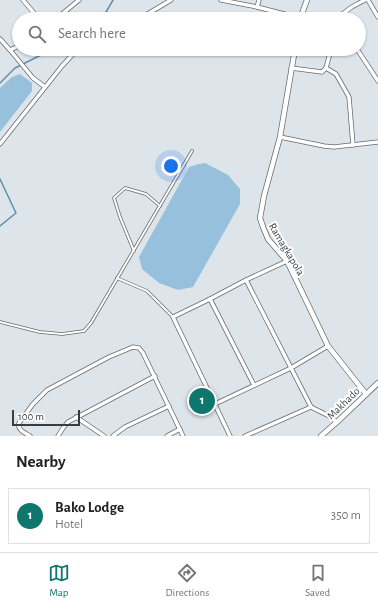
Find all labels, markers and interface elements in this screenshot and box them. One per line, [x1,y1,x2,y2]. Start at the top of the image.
search box [12,12,366,56]
icon: search [26,23,48,45]
text: Search here [58,26,126,41]
your location [161,156,181,176]
street label: Ramagkapola [267,221,306,277]
street label: Makhado [325,385,362,421]
pin: 1 [189,386,215,416]
scale bar [12,408,80,427]
text: 100 m [18,411,44,422]
text: Nearby [16,453,66,470]
text: Bako Lodge [55,500,124,515]
text: 1 [28,509,32,522]
text: 350 m [331,509,361,522]
text: Hotel [55,518,83,531]
tab: Map [48,562,70,599]
tab: Directions [165,562,209,599]
tab: Saved [305,562,330,599]

